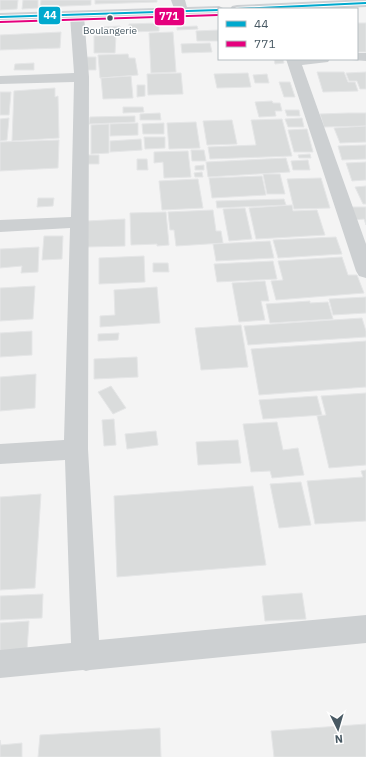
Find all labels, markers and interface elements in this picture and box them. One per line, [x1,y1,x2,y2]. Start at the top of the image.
line badge: 44 [38,6,61,25]
line badge: 771 [154,7,185,26]
text: 44 [43,8,57,22]
legend [218,8,358,60]
text: 771 [159,9,179,23]
marker: Boulangerie [105,13,115,23]
text: 44 [254,16,268,31]
place label: Boulangerie [83,24,137,37]
text: 771 [254,36,276,51]
north arrow [318,709,358,749]
text: N [334,732,343,746]

